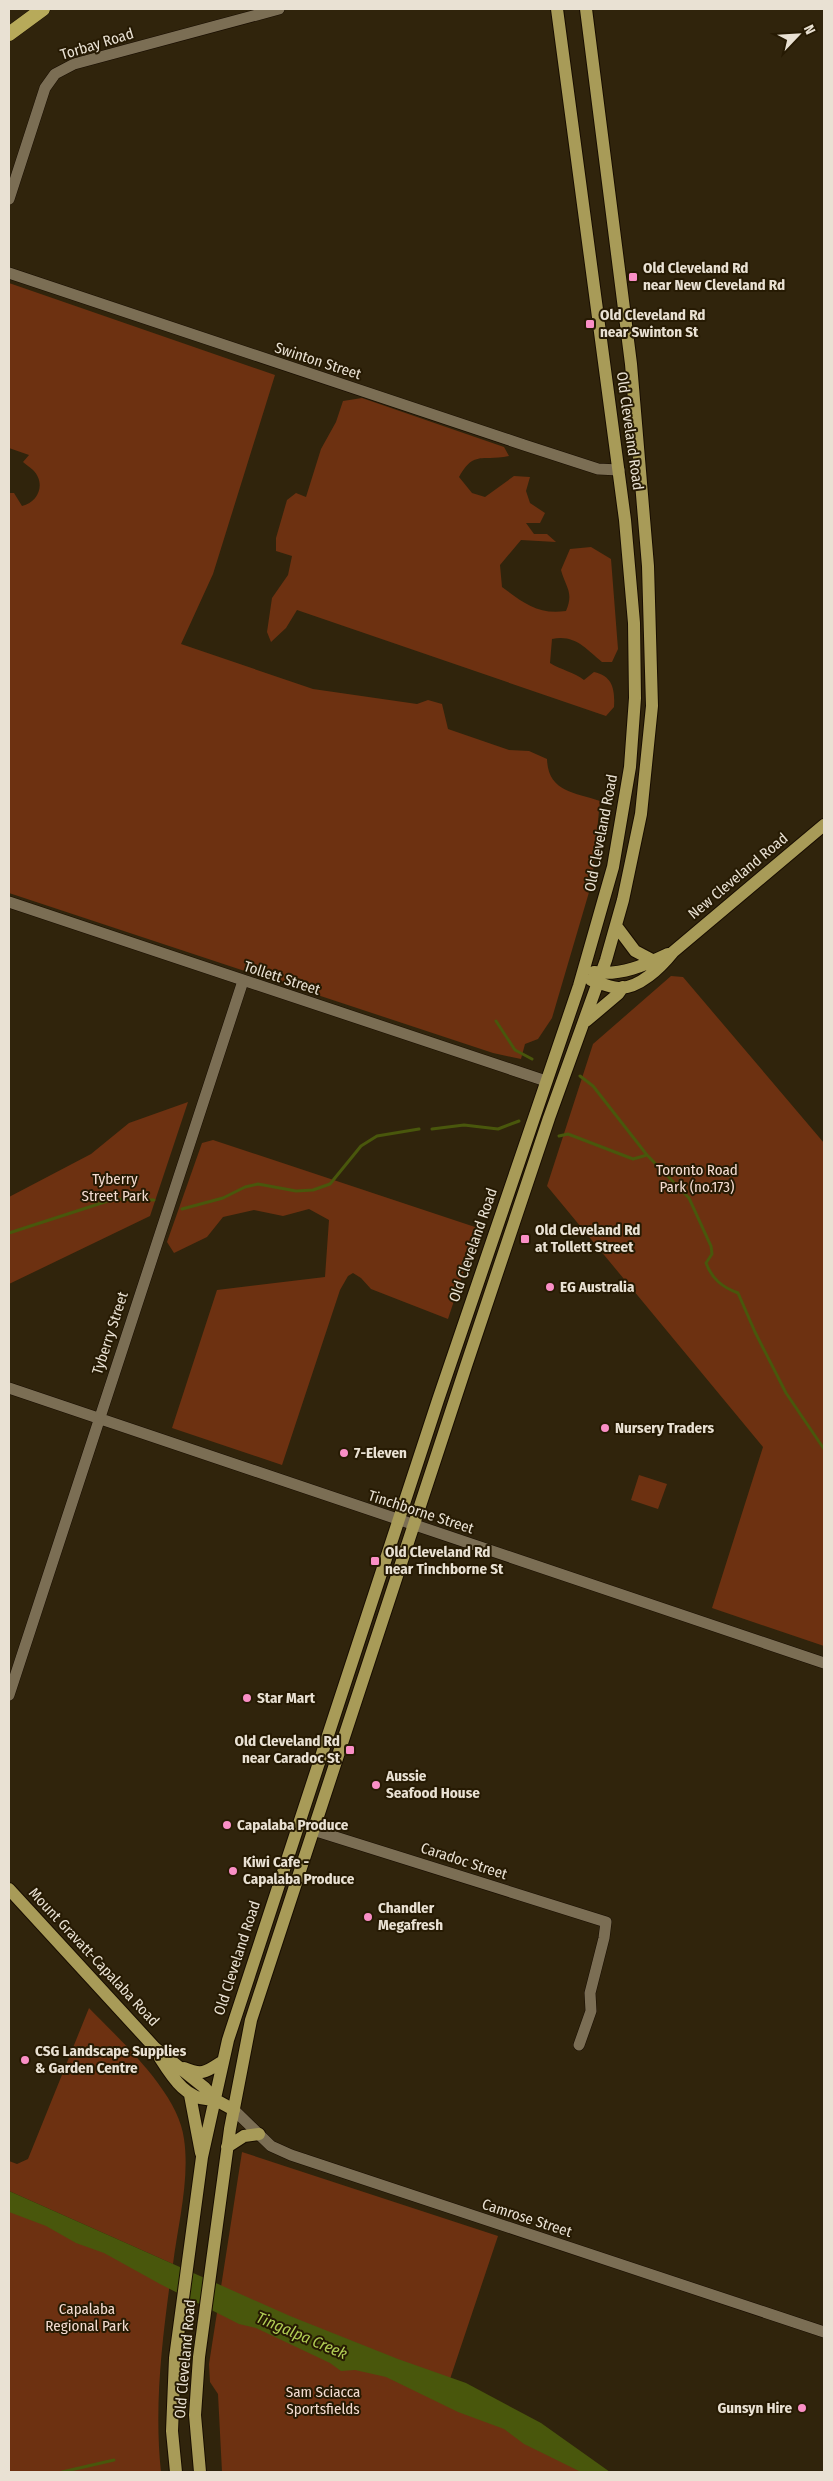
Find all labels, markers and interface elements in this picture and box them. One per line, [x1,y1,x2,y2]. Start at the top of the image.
north arrow [773,10,823,60]
text: N [800,22,819,37]
street label: Torbay Road [58,24,136,64]
place label: Old Cleveland Rd near New Cleveland Rd [643,259,785,294]
marker: Old Cleveland Rd near New Cleveland Rd [627,271,639,283]
place label: Old Cleveland Rd near Swinton St [600,306,706,341]
marker: Old Cleveland Rd near Swinton St [584,318,596,330]
street label: Swinton Street [272,339,364,383]
street label: Old Cleveland Road [613,371,647,491]
street label: Old Cleveland Road [581,773,621,893]
street label: New Cleveland Road [685,829,791,923]
street label: Tollett Street [241,957,323,999]
park label: Toronto Road Park (no.173) [656,1161,738,1196]
park label: Tyberry Street Park [81,1170,149,1205]
street label: Old Cleveland Road [445,1186,501,1304]
place label: Old Cleveland Rd at Tollett Street [535,1221,641,1256]
marker: Old Cleveland Rd at Tollett Street [519,1233,531,1245]
place label: EG Australia [560,1278,635,1296]
marker: EG Australia [544,1281,556,1293]
street label: Tyberry Street [88,1289,132,1377]
place label: Nursery Traders [615,1419,715,1437]
marker: Nursery Traders [599,1422,611,1434]
place label: 7-Eleven [354,1444,407,1462]
marker: 7-Eleven [338,1447,350,1459]
street label: Tinchborne Street [366,1486,476,1538]
place label: Old Cleveland Rd near Tinchborne St [385,1543,504,1578]
marker: Old Cleveland Rd near Tinchborne St [369,1555,381,1567]
place label: Star Mart [257,1689,316,1707]
marker: Star Mart [241,1692,253,1704]
place label: Old Cleveland Rd near Caradoc St [234,1732,341,1767]
marker: Old Cleveland Rd near Caradoc St [344,1744,356,1756]
place label: Aussie Seafood House [385,1767,480,1802]
marker: Aussie Seafood House [370,1779,382,1791]
place label: Capalaba Produce [237,1816,349,1834]
marker: Capalaba Produce [221,1819,233,1831]
street label: Caradoc Street [419,1839,510,1883]
place label: Kiwi Cafe - Capalaba Produce [243,1853,355,1888]
marker: Kiwi Cafe - Capalaba Produce [227,1865,239,1877]
street label: Mount Gravatt-Capalaba Road [25,1884,163,2030]
street label: Old Cleveland Road [210,1898,264,2018]
place label: Chandler Megafresh [378,1899,443,1934]
marker: Chandler Megafresh [362,1911,374,1923]
place label: CSG Landscape Supplies & Garden Centre [35,2042,187,2077]
marker: CSG Landscape Supplies & Garden Centre [19,2054,31,2066]
street label: Camrose Street [480,2195,574,2241]
street label: Old Cleveland Road [171,2299,199,2419]
park label: Capalaba Regional Park [45,2300,129,2335]
water label: Tingalpa Creek [253,2308,350,2363]
park label: Sam Sciacca Sportsfields [286,2383,360,2418]
place label: Gunsyn Hire [717,2399,792,2417]
marker: Gunsyn Hire [796,2402,808,2414]

